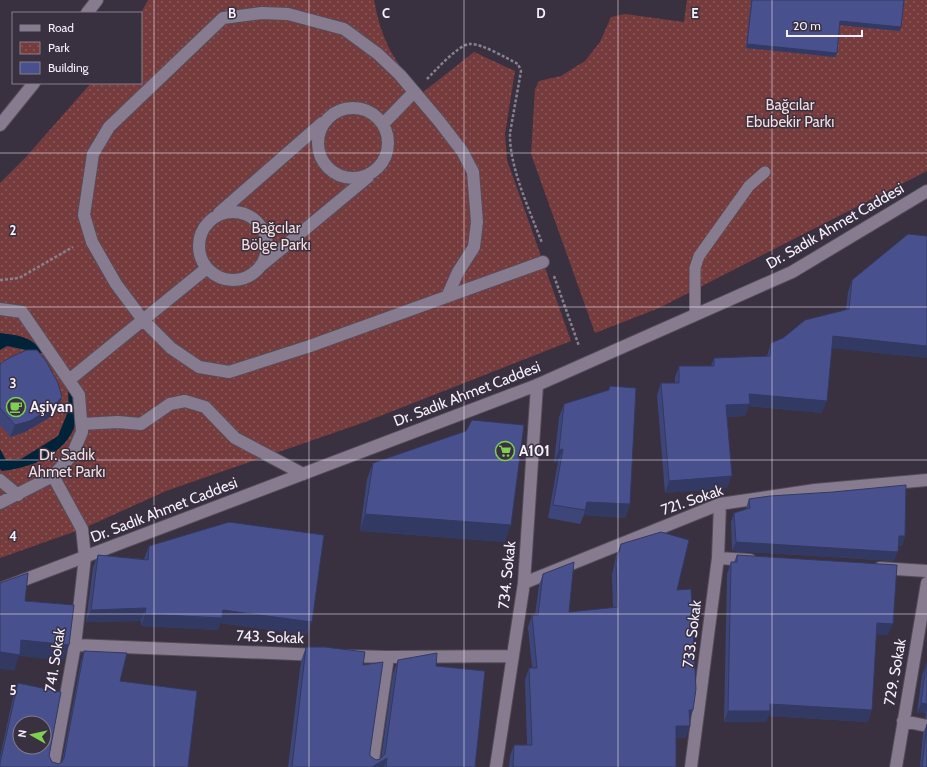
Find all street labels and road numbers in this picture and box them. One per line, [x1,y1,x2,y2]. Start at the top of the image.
street label: Dr. Sadık Ahmet Caddesi [763,179,907,273]
street label: Dr. Sadık Ahmet Caddesi [391,358,543,430]
street label: Dr. Sadık Ahmet Caddesi [88,474,240,546]
street label: 721. Sokak [659,481,726,519]
street label: 734. Sokak [494,540,520,610]
street label: 733. Sokak [679,599,705,669]
street label: 741. Sokak [41,626,69,693]
street label: 743. Sokak [236,627,305,647]
street label: 729. Sokak [880,637,910,707]

